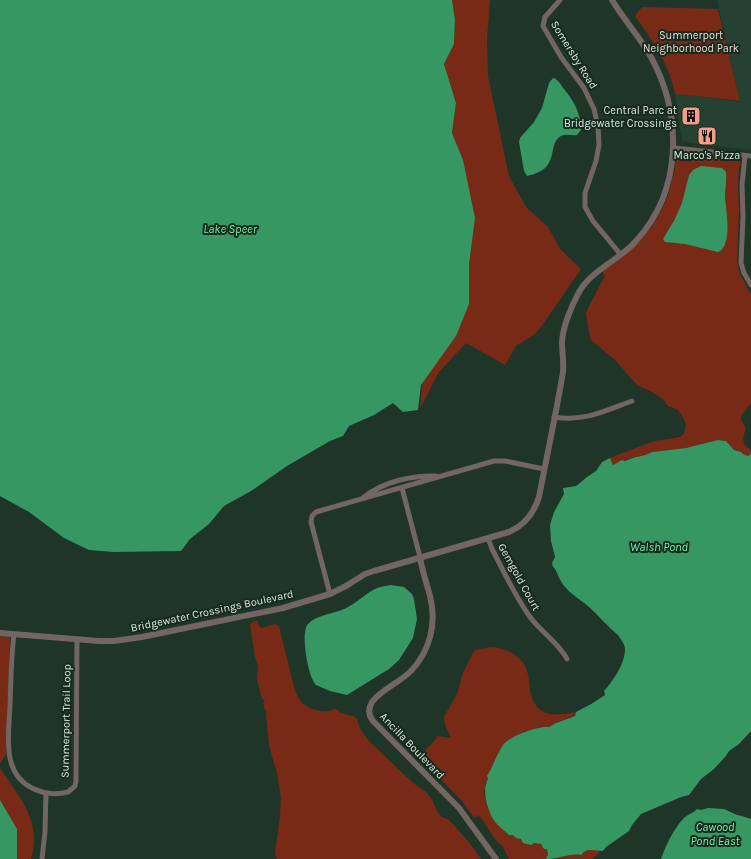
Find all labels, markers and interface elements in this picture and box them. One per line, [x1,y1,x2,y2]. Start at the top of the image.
street label: Somersby Road [548,19,600,91]
park label: Summerport Neighborhood Park [643,29,739,55]
place label: Central Parc at Bridgewater Crossings [564,104,677,130]
building icon: Central Parc at Bridgewater Crossings [680,105,702,127]
restaurant icon: Marco's Pizza [696,125,718,147]
place label: Marco's Pizza [674,149,740,162]
water label: Lake Speer [203,222,258,236]
water label: Walsh Pond [630,540,689,554]
street label: Gemgold Court [495,541,543,613]
street label: Bridgewater Crossings Boulevard [129,587,295,635]
street label: Summerport Trail Loop [59,664,73,778]
street label: Ancilla Boulevard [377,710,447,782]
water label: Cawood Pond East [690,820,741,848]

